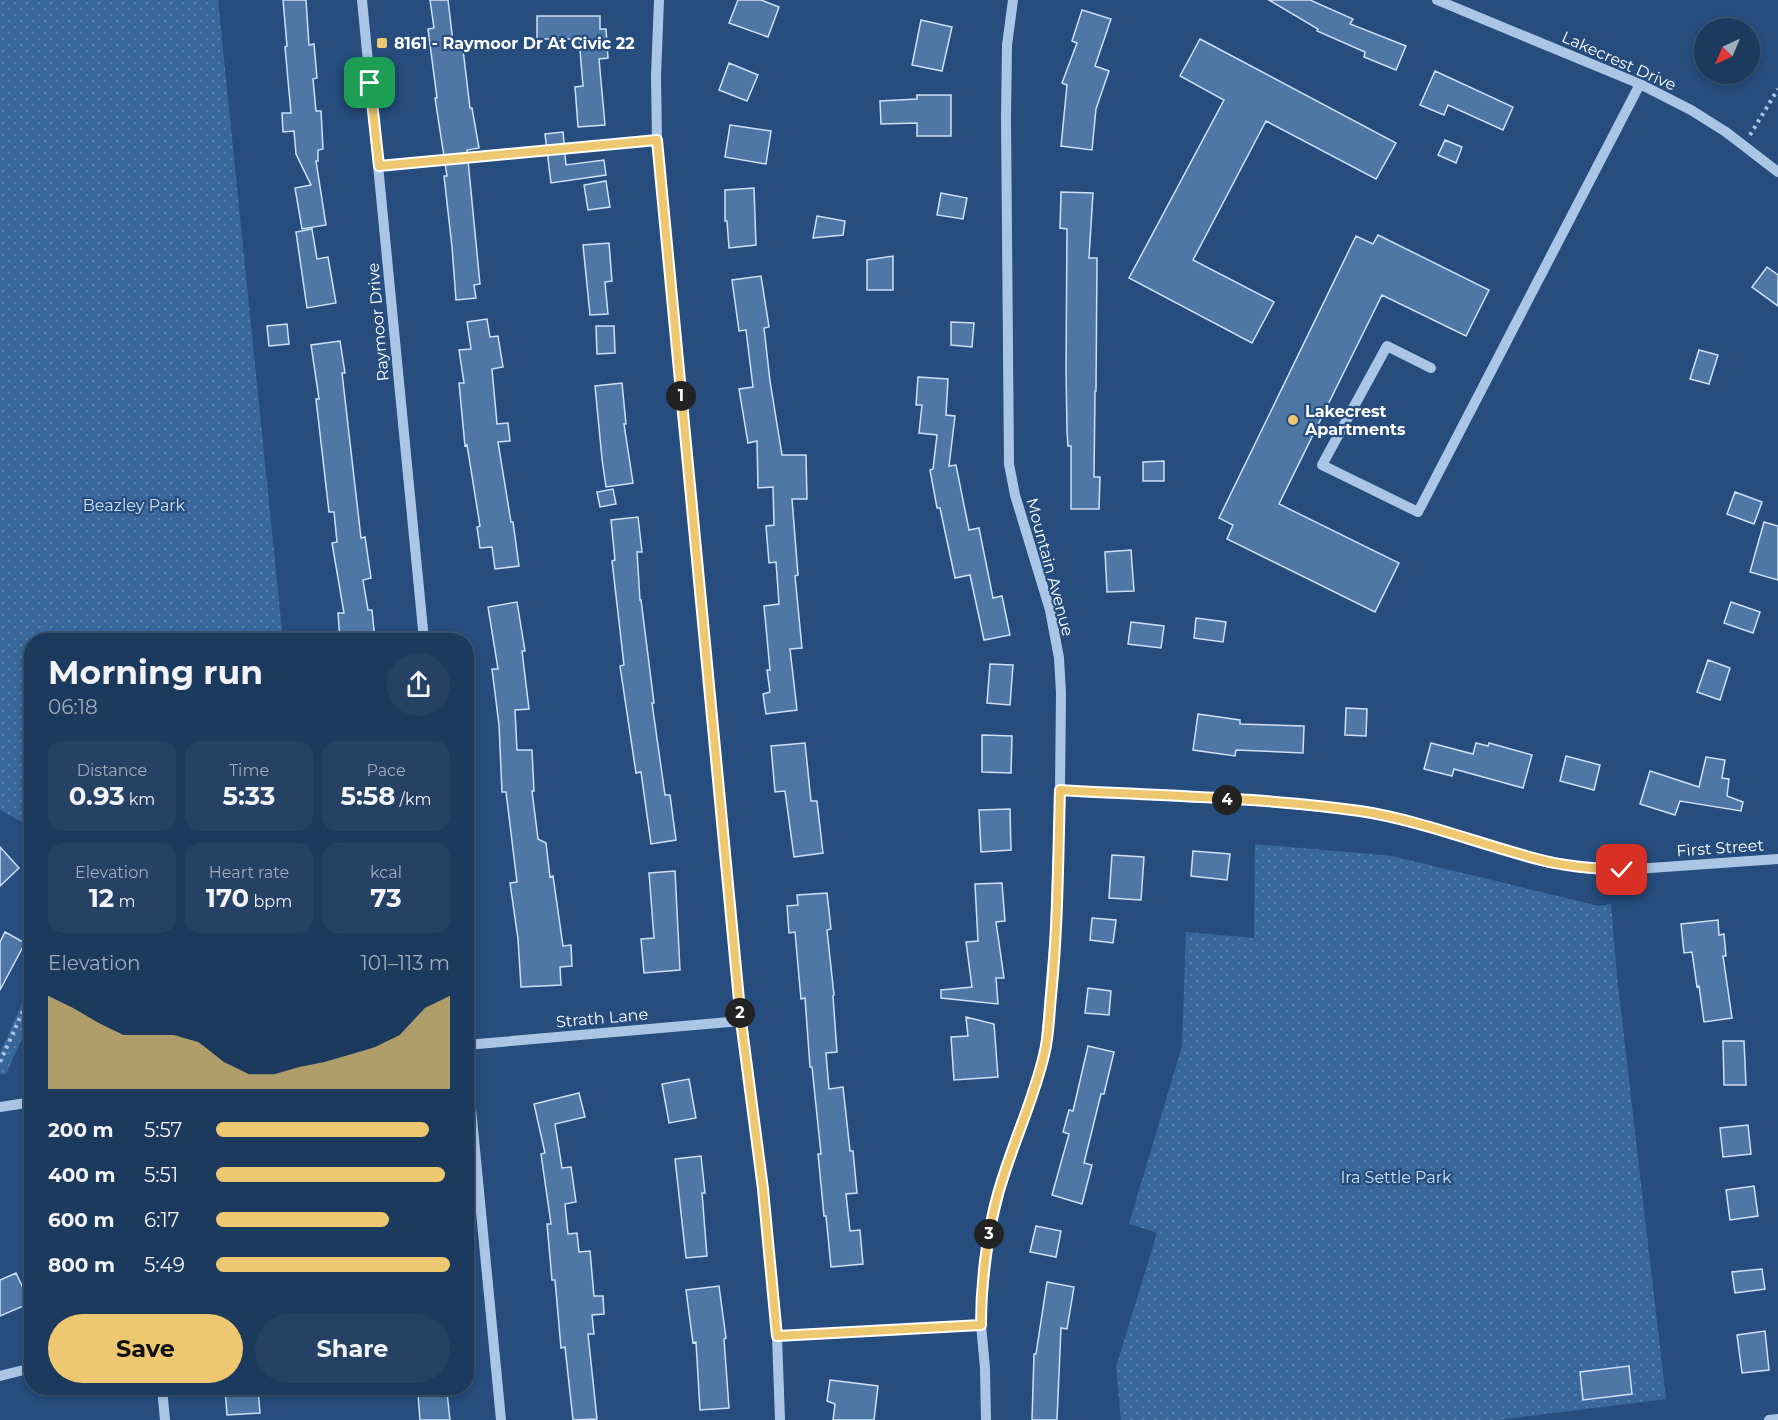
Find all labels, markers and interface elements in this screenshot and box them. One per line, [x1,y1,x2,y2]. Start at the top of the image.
north arrow [1694,18,1760,84]
map controls [1694,18,1760,84]
street label: Lakecrest Drive [1559,27,1679,95]
place label: 8161 - Raymoor Dr At Civic 22 [394,34,635,53]
marker: 8161 - Raymoor Dr At Civic 22 [375,36,389,50]
pin [344,57,395,108]
icon: arrive [353,66,386,99]
street label: Raymoor Drive [363,262,393,382]
pin: 1 [666,381,696,411]
text: 1 [678,386,684,405]
place label: Lakecrest Apartments [1304,402,1406,439]
marker: Lakecrest Apartments [1286,413,1300,427]
park label: Beazley Park [83,496,186,515]
street label: Mountain Avenue [1022,496,1078,638]
text: Morning run [48,652,263,692]
button: share [387,653,450,716]
text: 06:18 [48,695,98,719]
text: Distance [77,761,147,780]
text: Time [229,761,269,780]
text: Pace [366,761,406,780]
text: 0.93 [69,780,125,812]
text: 5:33 [223,780,275,812]
text: 5:58 [341,780,395,812]
pin: 4 [1212,785,1242,815]
text: km [125,790,155,809]
text: /km [395,790,431,809]
text: 4 [1221,790,1233,809]
street label: First Street [1676,835,1765,861]
pin [1596,844,1647,895]
icon: check [1605,853,1638,886]
text: Elevation [75,863,149,882]
text: Heart rate [209,863,289,882]
text: kcal [370,863,402,882]
text: 12 [89,882,114,914]
text: 170 [206,882,249,914]
text: 73 [370,882,402,914]
text: m [114,892,135,911]
text: bpm [249,892,292,911]
text: Elevation [48,951,140,975]
text: 101–113 m [360,951,450,975]
pin: 2 [725,998,755,1028]
text: 2 [735,1003,745,1022]
street label: Strath Lane [555,1005,649,1031]
text: 200 m [48,1118,114,1142]
text: 5:57 [144,1118,182,1142]
text: 400 m [48,1163,116,1187]
text: 5:51 [144,1163,178,1187]
park label: Ira Settle Park [1340,1168,1452,1187]
text: 600 m [48,1208,115,1232]
text: 6:17 [144,1208,179,1232]
pin: 3 [974,1219,1004,1249]
text: 3 [984,1224,994,1243]
text: 800 m [48,1253,115,1277]
text: 5:49 [144,1253,185,1277]
button: Save [48,1314,243,1383]
button: Share [255,1314,450,1383]

